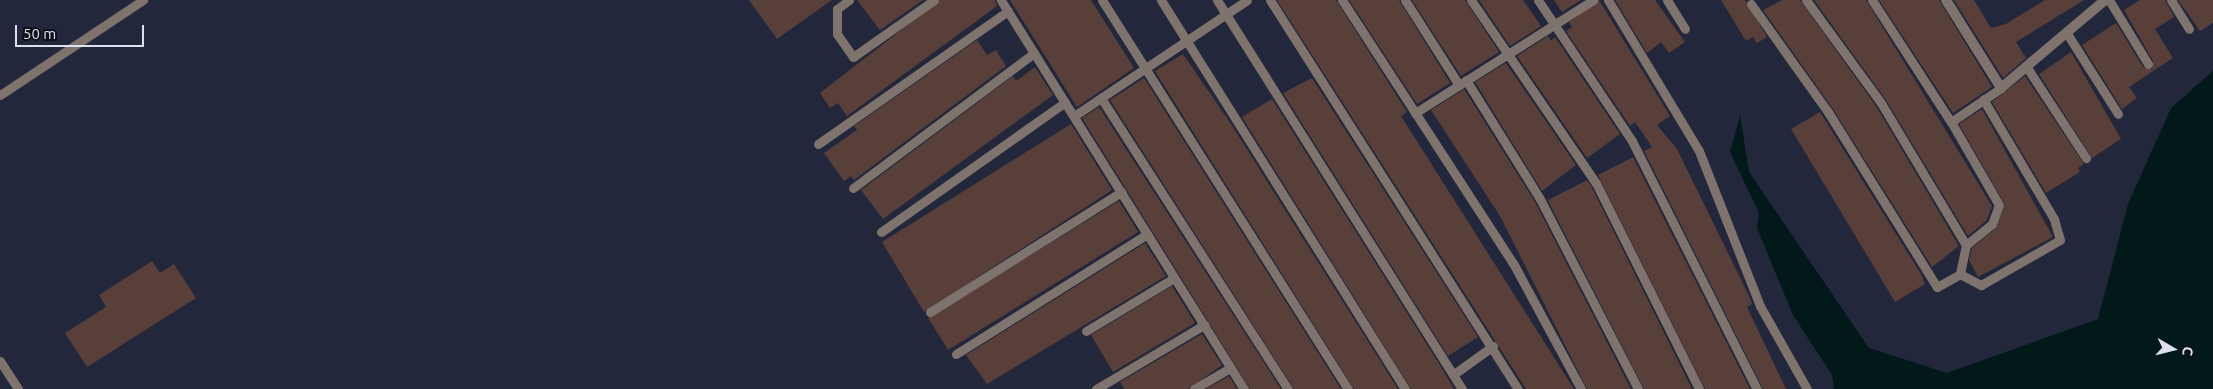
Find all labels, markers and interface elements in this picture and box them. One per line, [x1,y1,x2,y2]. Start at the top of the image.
scale bar [18,15,146,47]
text: 50 m [23,25,56,42]
north arrow [2148,324,2198,374]
text: С [2179,346,2196,357]

